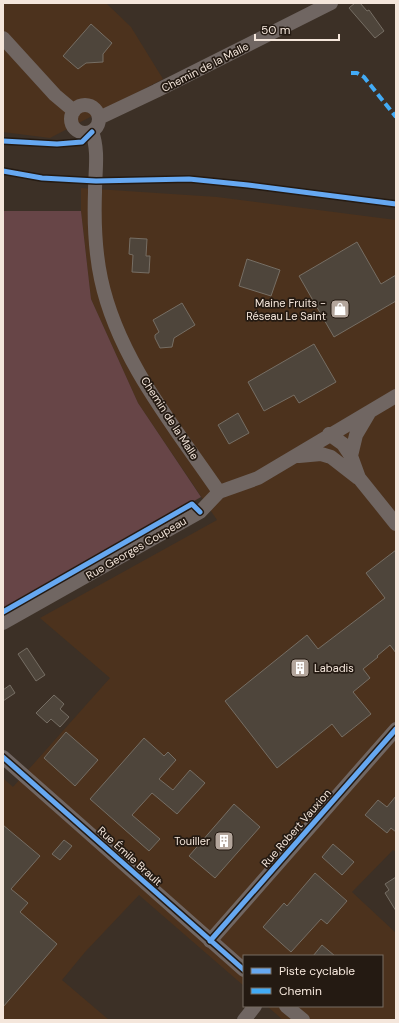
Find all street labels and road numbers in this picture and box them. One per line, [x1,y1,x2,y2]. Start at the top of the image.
street label: Chemin de la Malle [159,39,251,95]
street label: Chemin de la Malle [138,374,202,462]
street label: Rue Georges Coupeau [83,513,189,583]
street label: Rue Robert Vauxion [258,786,334,870]
street label: Rue Émile Brault [95,823,165,889]

